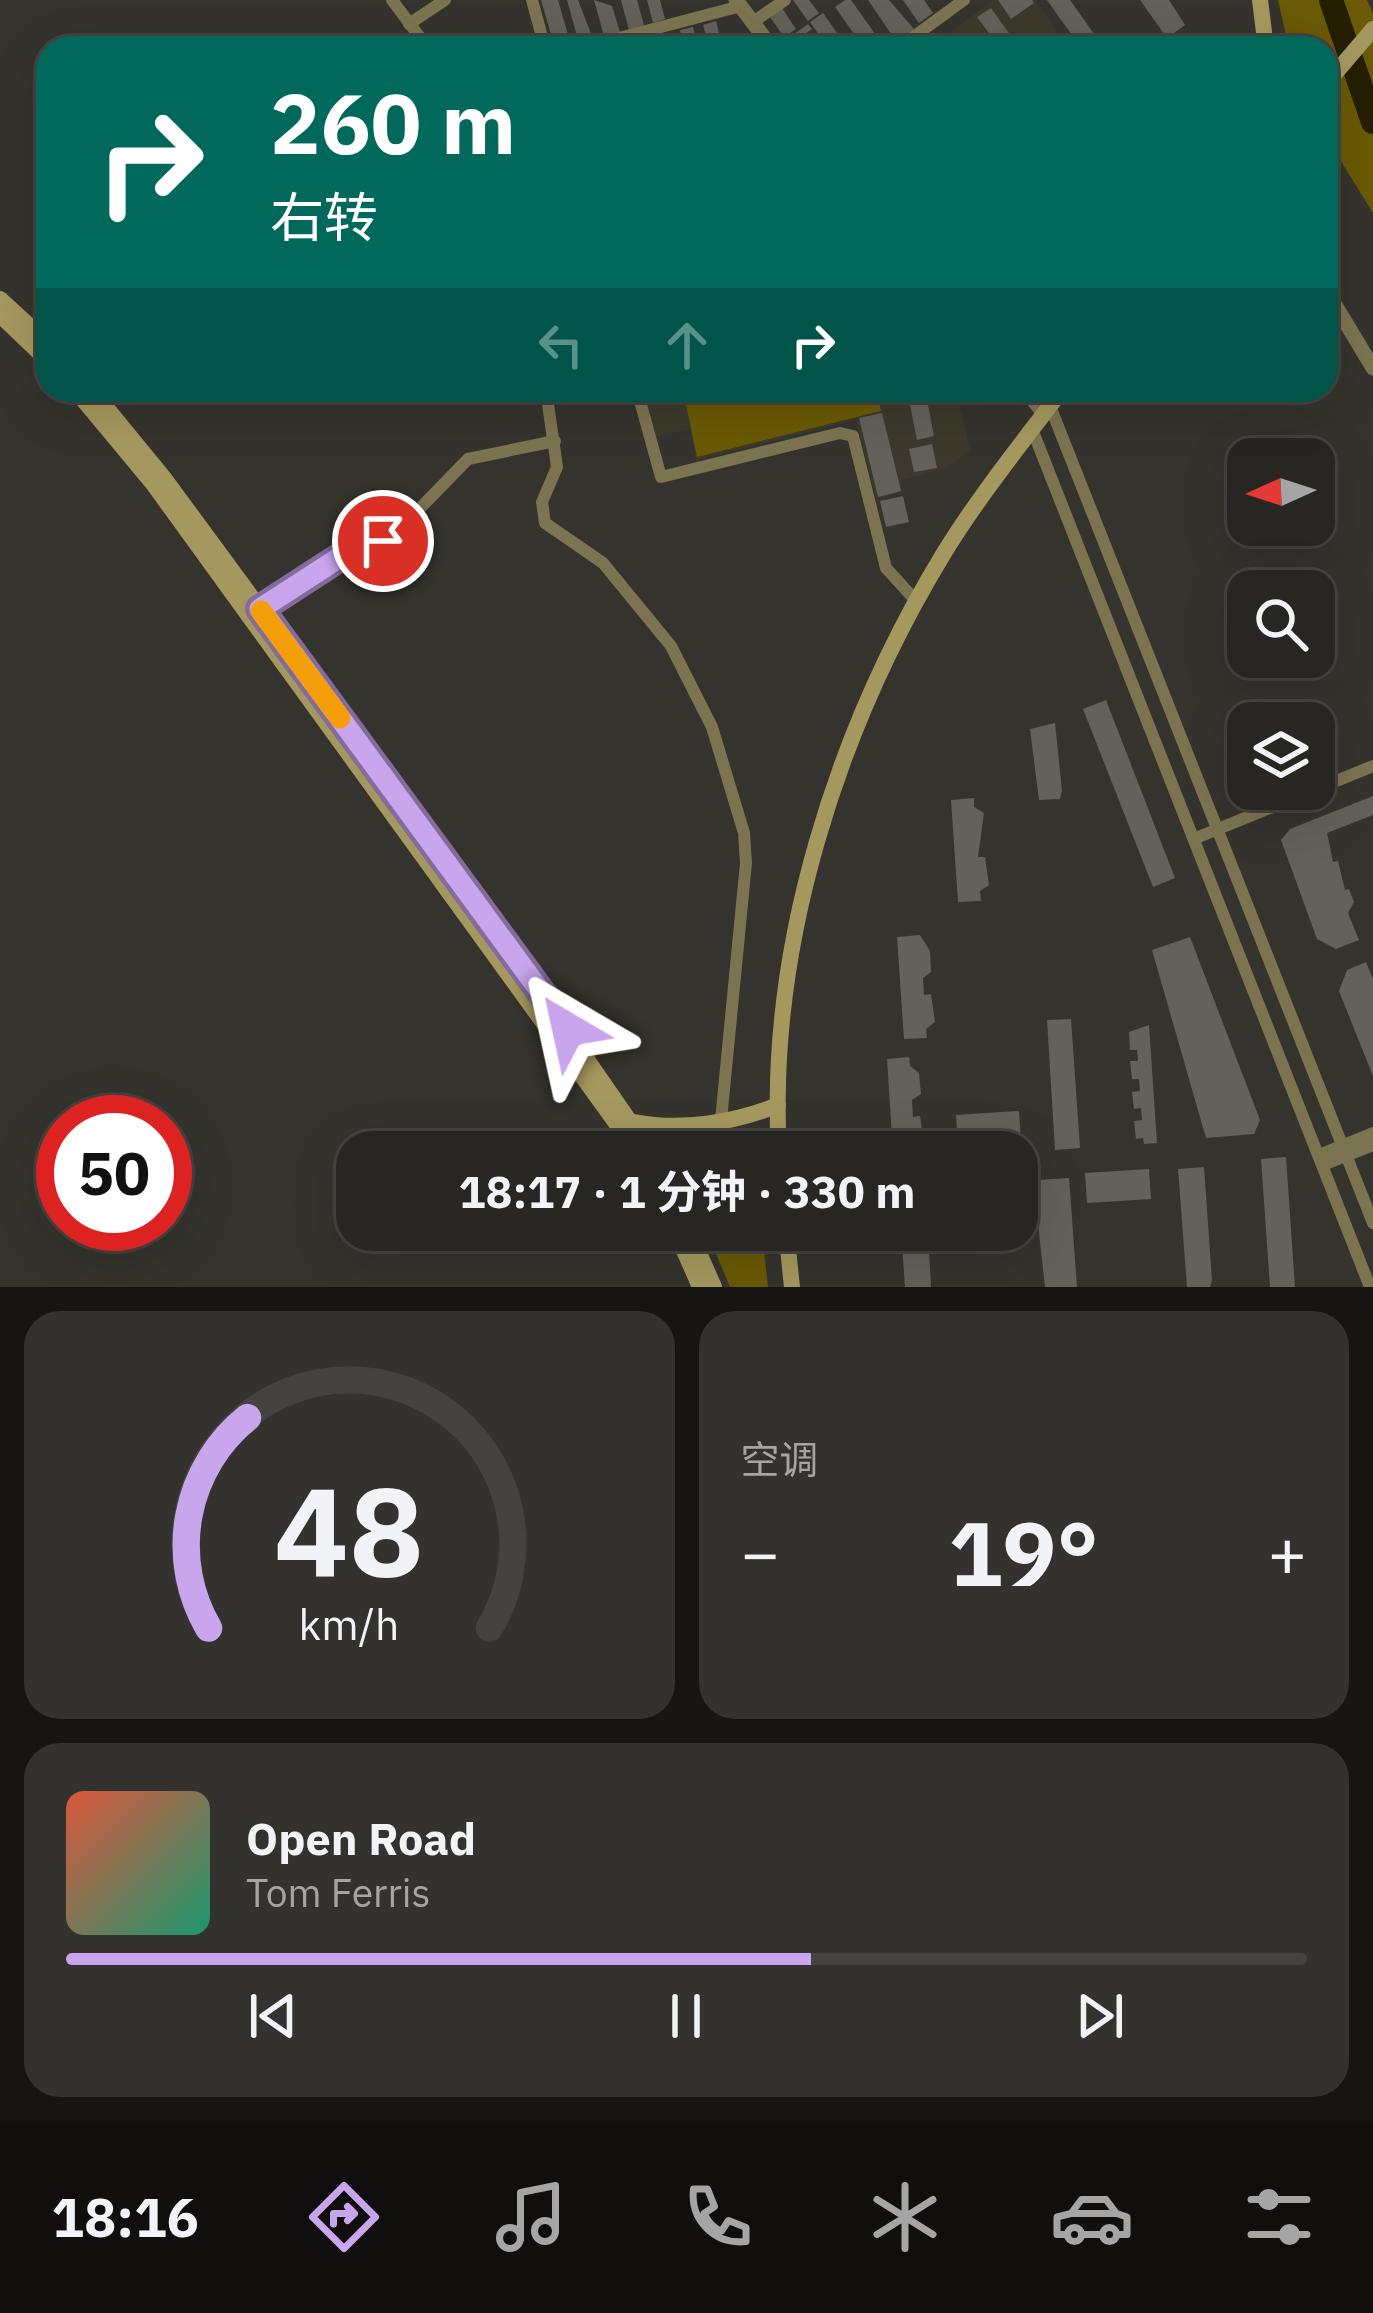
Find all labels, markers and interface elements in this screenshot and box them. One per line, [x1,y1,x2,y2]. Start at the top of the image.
text: 260 m [270,68,516,177]
icon: right [72,84,228,240]
text: 右转 [270,182,378,252]
icon: left [528,312,594,378]
icon: ahead [654,312,720,378]
icon: right [780,312,846,378]
north arrow [1227,438,1335,546]
map controls [1227,438,1335,810]
pin [332,490,434,592]
icon: arrive [350,508,416,574]
button: search [1227,570,1335,678]
button: layers [1227,702,1335,810]
position arrow [505,966,631,1092]
speed limit sign: 50 [36,1095,192,1251]
text: 18:17 · 1 分钟 · 330 m [458,1162,916,1220]
text: 空调 [741,1434,819,1485]
text: 48 [274,1449,424,1611]
text: 19° [949,1494,1099,1611]
text: − [741,1509,780,1595]
text: + [1267,1509,1307,1595]
text: km/h [299,1596,400,1652]
text: Open Road [246,1809,476,1867]
text: Tom Ferris [246,1867,430,1918]
icon: previous [240,1983,306,2049]
icon: pause [653,1983,719,2049]
icon: next [1067,1983,1133,2049]
icon: directions [302,2175,386,2259]
icon: music [489,2175,573,2259]
icon: phone [676,2175,760,2259]
icon: climate [863,2175,947,2259]
icon: car [1050,2175,1134,2259]
icon: filters [1237,2175,1321,2259]
text: 18:16 [52,2182,199,2252]

